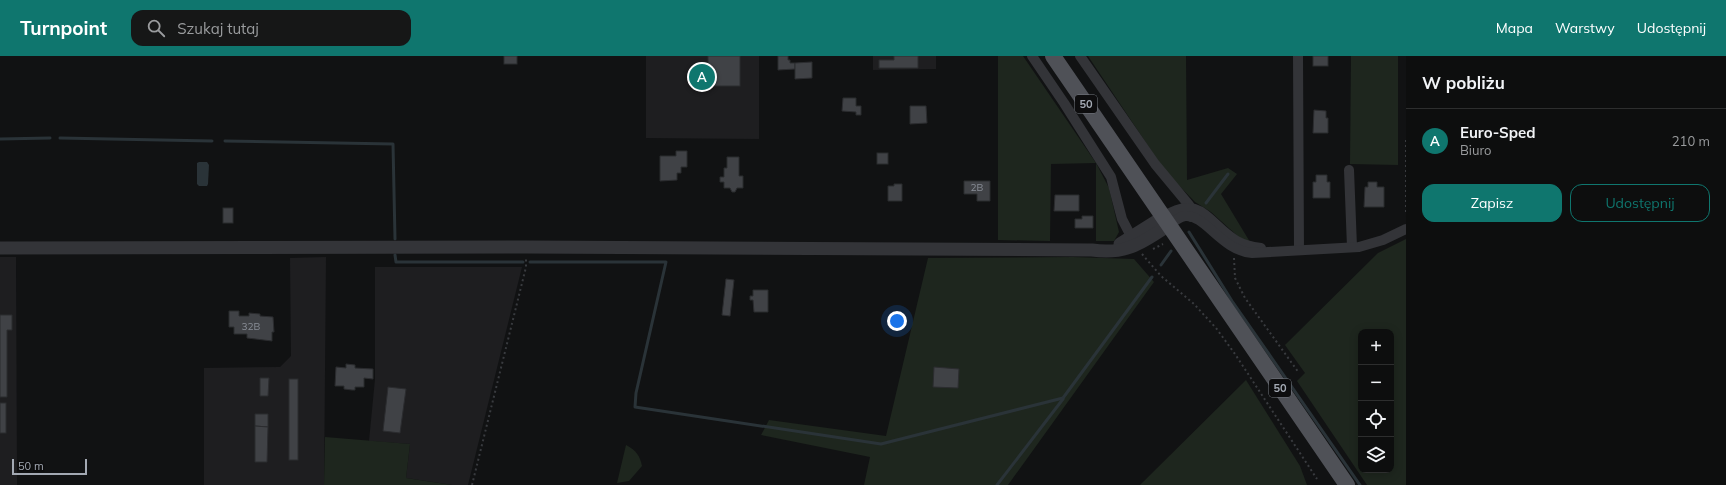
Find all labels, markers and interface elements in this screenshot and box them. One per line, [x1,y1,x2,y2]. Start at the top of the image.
search box [131,10,411,46]
text: Turnpoint [20,16,107,40]
icon: search [145,17,167,39]
text: Szukaj tutaj [177,19,259,38]
text: Mapa [1496,19,1533,37]
text: Warstwy [1555,19,1615,37]
text: Udostępnij [1637,19,1706,37]
pin: A [689,62,715,92]
text: W pobliżu [1422,72,1505,93]
road number: 50 [1075,95,1097,113]
text: Euro-Sped [1460,123,1536,142]
text: A [1430,133,1440,149]
text: 210 m [1672,133,1710,149]
text: Biuro [1460,142,1492,158]
house number: 2B [971,181,984,194]
button: Zapisz [1422,184,1562,222]
button: Udostępnij [1570,184,1710,222]
your location [887,311,907,331]
house number: 32B [242,320,261,333]
map controls [1358,329,1394,473]
button: + [1358,329,1394,365]
button: − [1358,365,1394,401]
road number: 50 [1269,379,1291,397]
button: locate [1358,401,1394,437]
button: layers [1358,437,1394,473]
scale bar [12,457,87,476]
text: 50 m [18,459,44,473]

